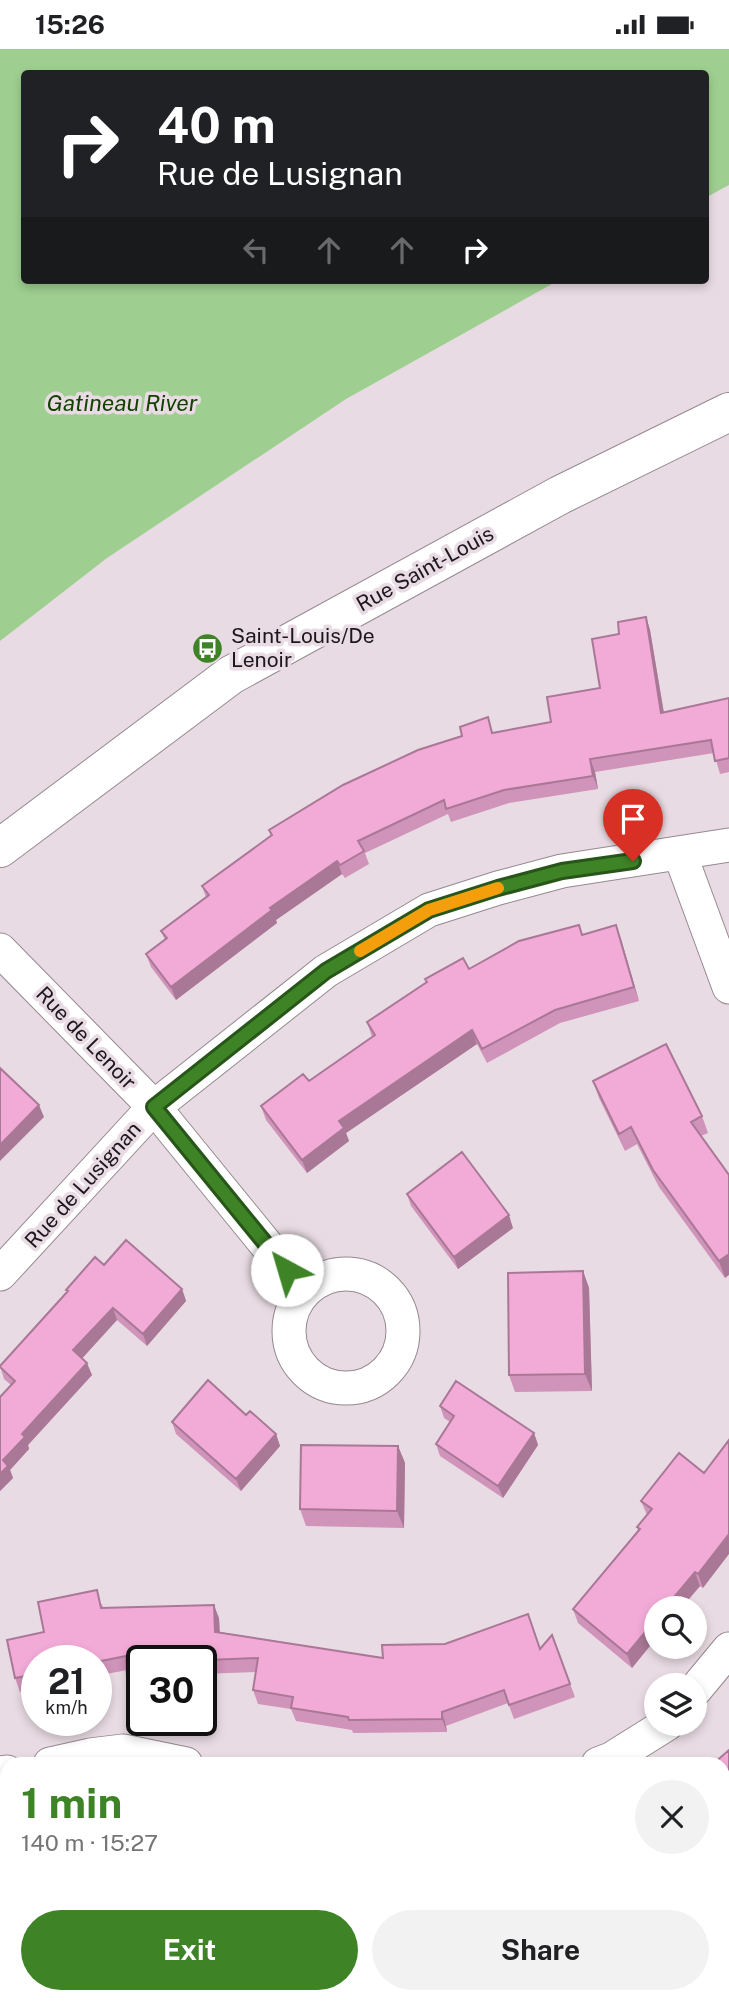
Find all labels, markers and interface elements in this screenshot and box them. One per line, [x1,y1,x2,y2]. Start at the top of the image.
text: 15:26 [35,9,105,40]
text: 40 m [157,96,276,154]
icon: right [42,98,133,189]
text: Rue de Lusignan [157,155,403,192]
icon: left [237,231,275,269]
icon: ahead [310,231,348,269]
icon: ahead [383,231,421,269]
icon: right [456,231,494,269]
water label: Gatineau River [47,389,198,416]
street label: Rue Saint-Louis [352,521,498,617]
place label: Saint-Louis/De Lenoir [231,623,375,672]
bus stop icon: Saint-Louis/De Lenoir [191,631,225,665]
pin [603,789,663,861]
icon: arrive [614,800,652,838]
street label: Rue de Lenoir [31,981,142,1094]
street label: Rue de Lusignan [19,1116,146,1253]
position arrow [250,1233,324,1307]
map controls [644,1596,707,1736]
button: search [644,1596,707,1659]
speed limit sign: 30 [126,1645,217,1736]
text: 21 [48,1661,85,1702]
button: layers [644,1673,707,1736]
text: km/h [45,1697,88,1718]
text: 1 min [21,1778,122,1827]
button: close [635,1780,709,1854]
text: 140 m · 15:27 [21,1829,158,1856]
button: Exit [21,1910,358,1990]
button: Share [372,1910,709,1990]

